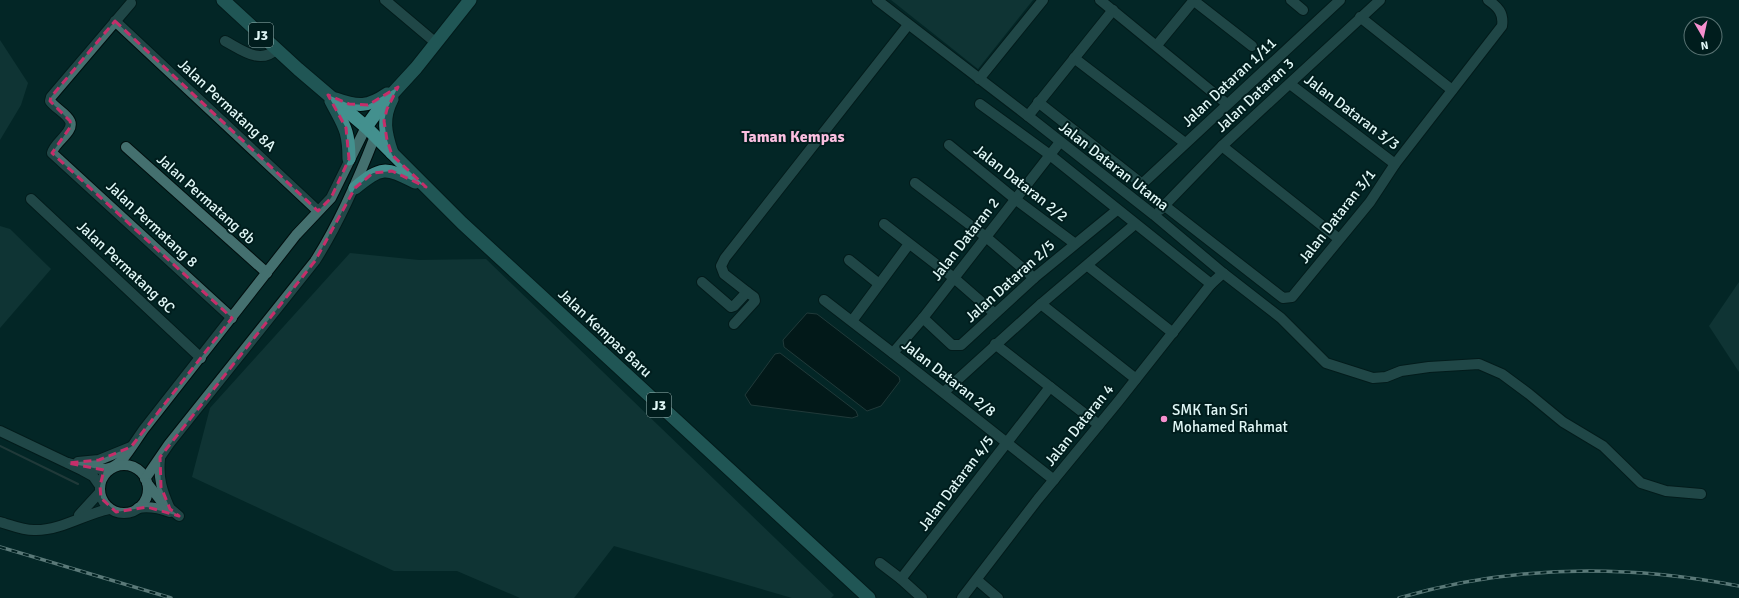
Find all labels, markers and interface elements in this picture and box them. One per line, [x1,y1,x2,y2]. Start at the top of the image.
north arrow [1683,16,1723,56]
road number: J3 [249,23,273,47]
street label: Jalan Dataran 1/11 [1178,34,1280,130]
text: N [1700,38,1709,52]
street label: Jalan Dataran 3 [1212,54,1298,136]
street label: Jalan Permatang 8A [174,55,280,155]
street label: Jalan Dataran 3/3 [1301,70,1403,154]
street label: Jalan Dataran Utama [1056,118,1172,214]
district label: Taman Kempas [741,127,845,147]
street label: Jalan Dataran 2/2 [970,141,1072,225]
street label: Jalan Permatang 8b [153,150,259,248]
street label: Jalan Dataran 3/1 [1295,165,1379,267]
street label: Jalan Permatang 8 [103,177,201,271]
street label: Jalan Dataran 2 [927,194,1003,284]
street label: Jalan Permatang 8C [73,217,179,317]
street label: Jalan Dataran 2/5 [961,236,1059,326]
street label: Jalan Kempas Baru [554,285,656,381]
street label: Jalan Dataran 2/8 [898,336,1000,420]
street label: Jalan Dataran 4 [1041,381,1117,469]
road number: J3 [647,393,671,417]
place label: SMK Tan Sri Mohamed Rahmat [1172,401,1288,436]
marker: SMK Tan Sri Mohamed Rahmat [1159,414,1169,424]
street label: Jalan Dataran 4/5 [914,432,998,534]

